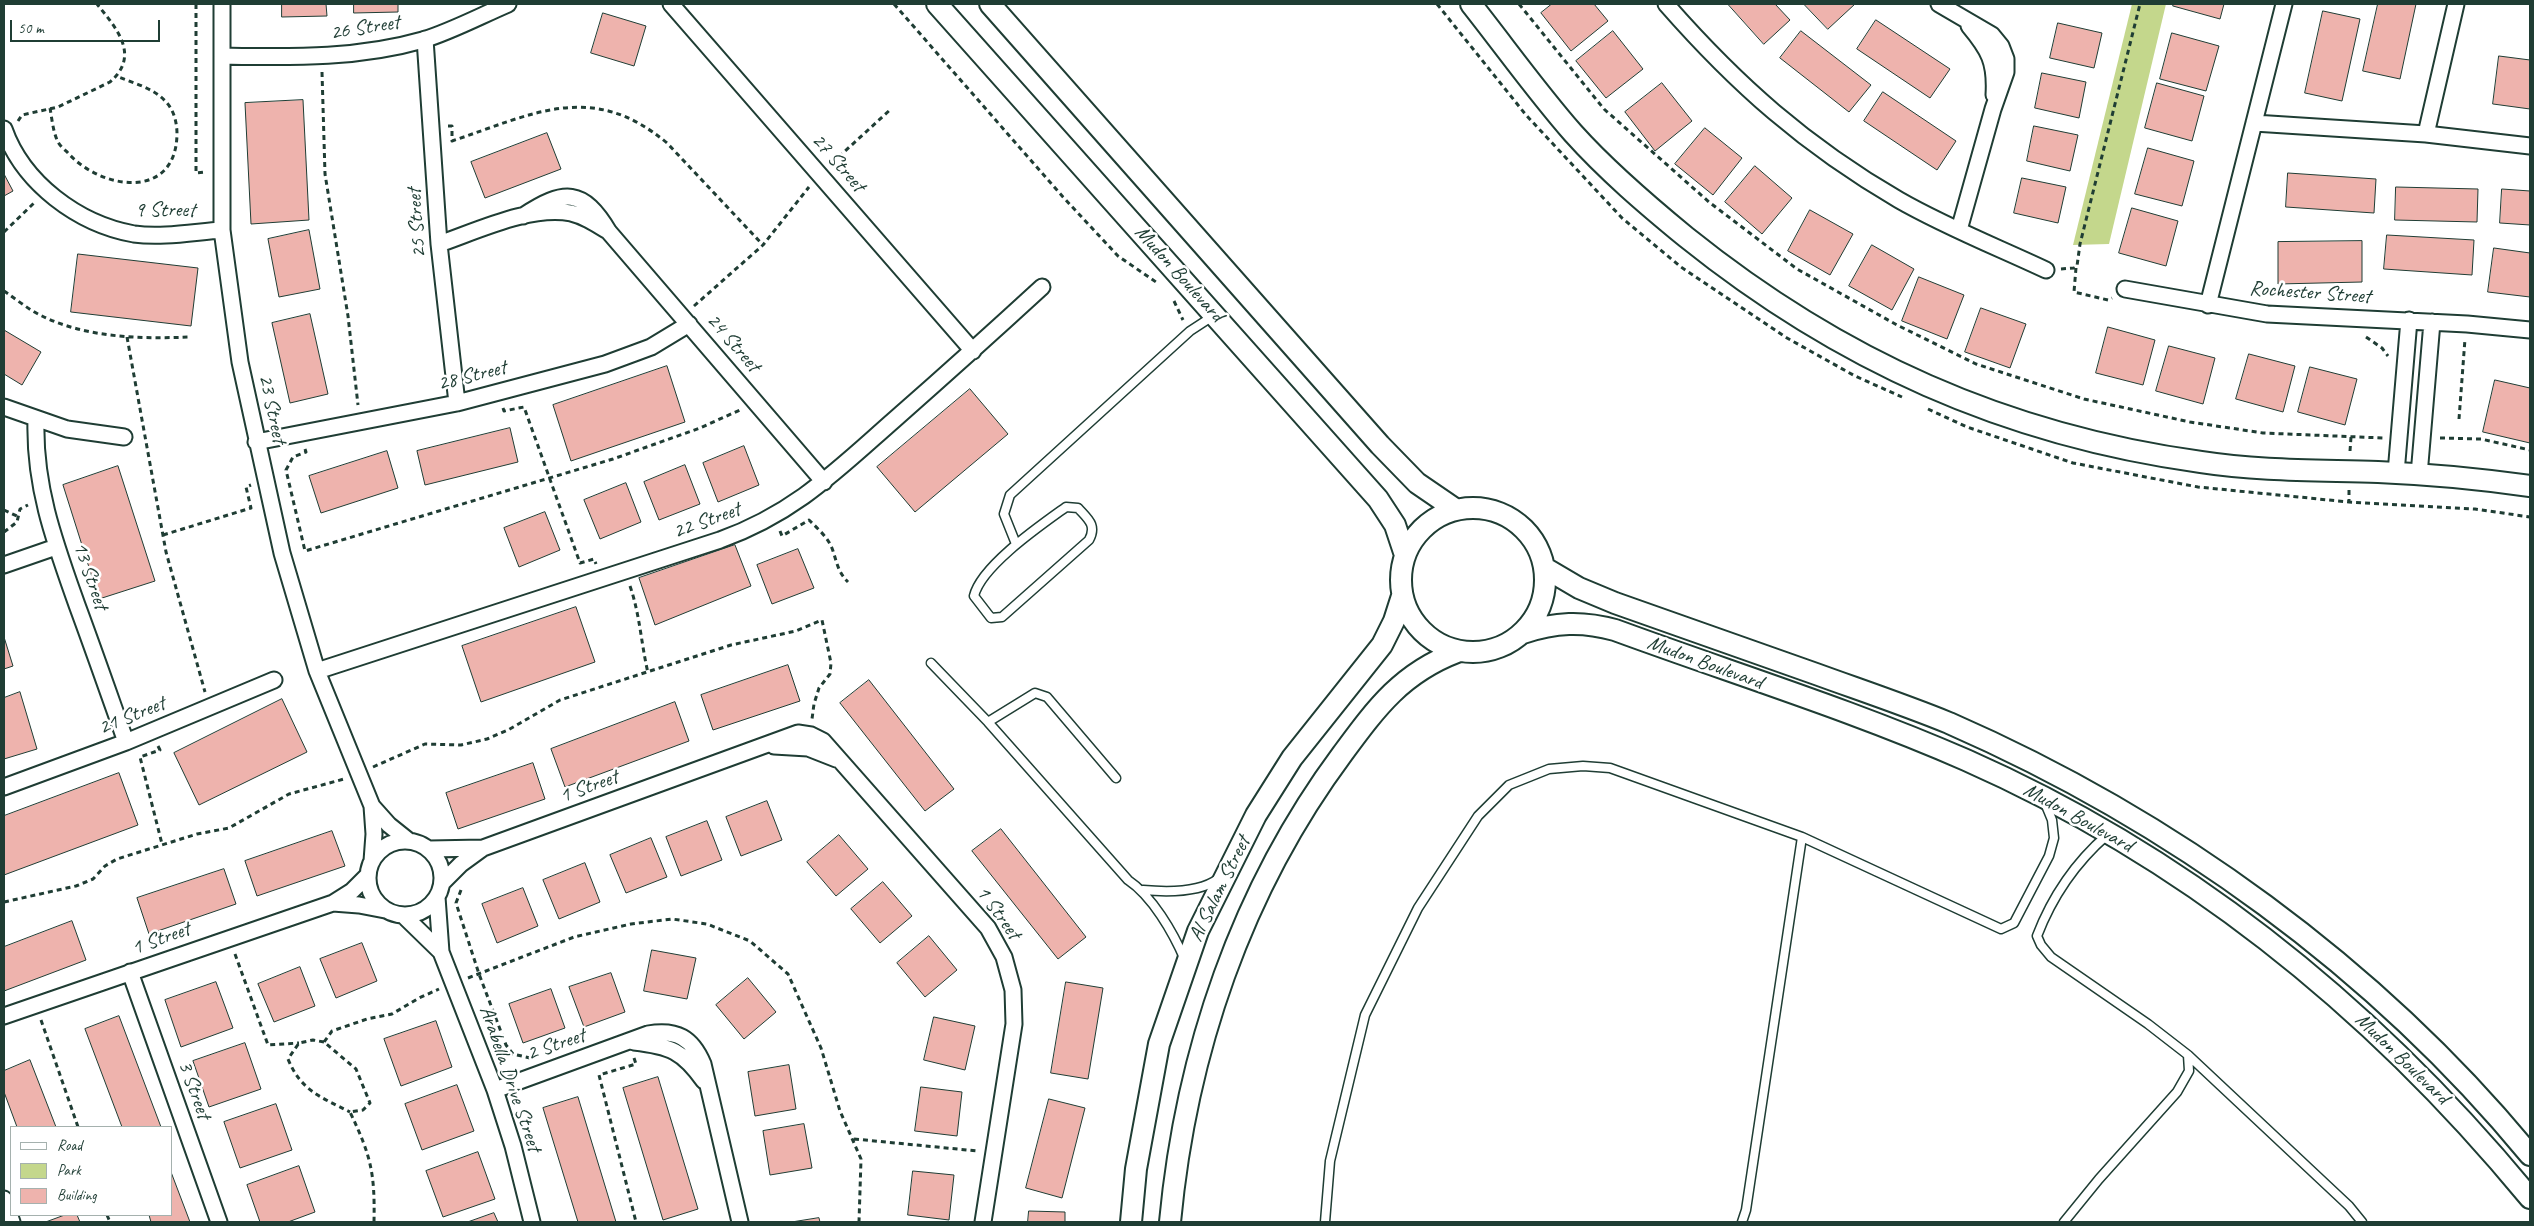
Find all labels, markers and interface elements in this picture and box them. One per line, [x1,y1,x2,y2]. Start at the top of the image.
scale bar [12,10,162,42]
street label: 26 Street [329,10,401,46]
text: 50 m [18,19,44,38]
street label: 27 Street [806,128,870,198]
street label: 25 Street [402,187,432,259]
street label: 9 Street [135,197,195,223]
street label: Mudon Boulevard [1129,220,1229,328]
street label: Rochester Street [2248,276,2372,310]
street label: 24 Street [701,308,765,378]
street label: 28 Street [435,355,509,397]
street label: 23 Street [252,372,292,446]
street label: 22 Street [670,497,744,545]
street label: 13 Street [67,539,113,613]
street label: Mudon Boulevard [1644,630,1766,696]
street label: 21 Street [95,691,169,741]
street label: 1 Street [556,765,622,809]
street label: Mudon Boulevard [2019,778,2137,858]
street label: Al Salam Street [1184,832,1256,946]
street label: 1 Street [970,881,1026,945]
street label: 1 Street [128,917,194,961]
street label: Arabella Drive Street [473,1003,547,1155]
street label: Mudon Boulevard [2350,1008,2454,1110]
street label: 2 Street [523,1023,589,1067]
street label: 3 Street [172,1057,216,1123]
legend [10,1126,172,1216]
text: Road [57,1136,82,1155]
text: Park [57,1161,81,1180]
text: Building [57,1186,96,1205]

